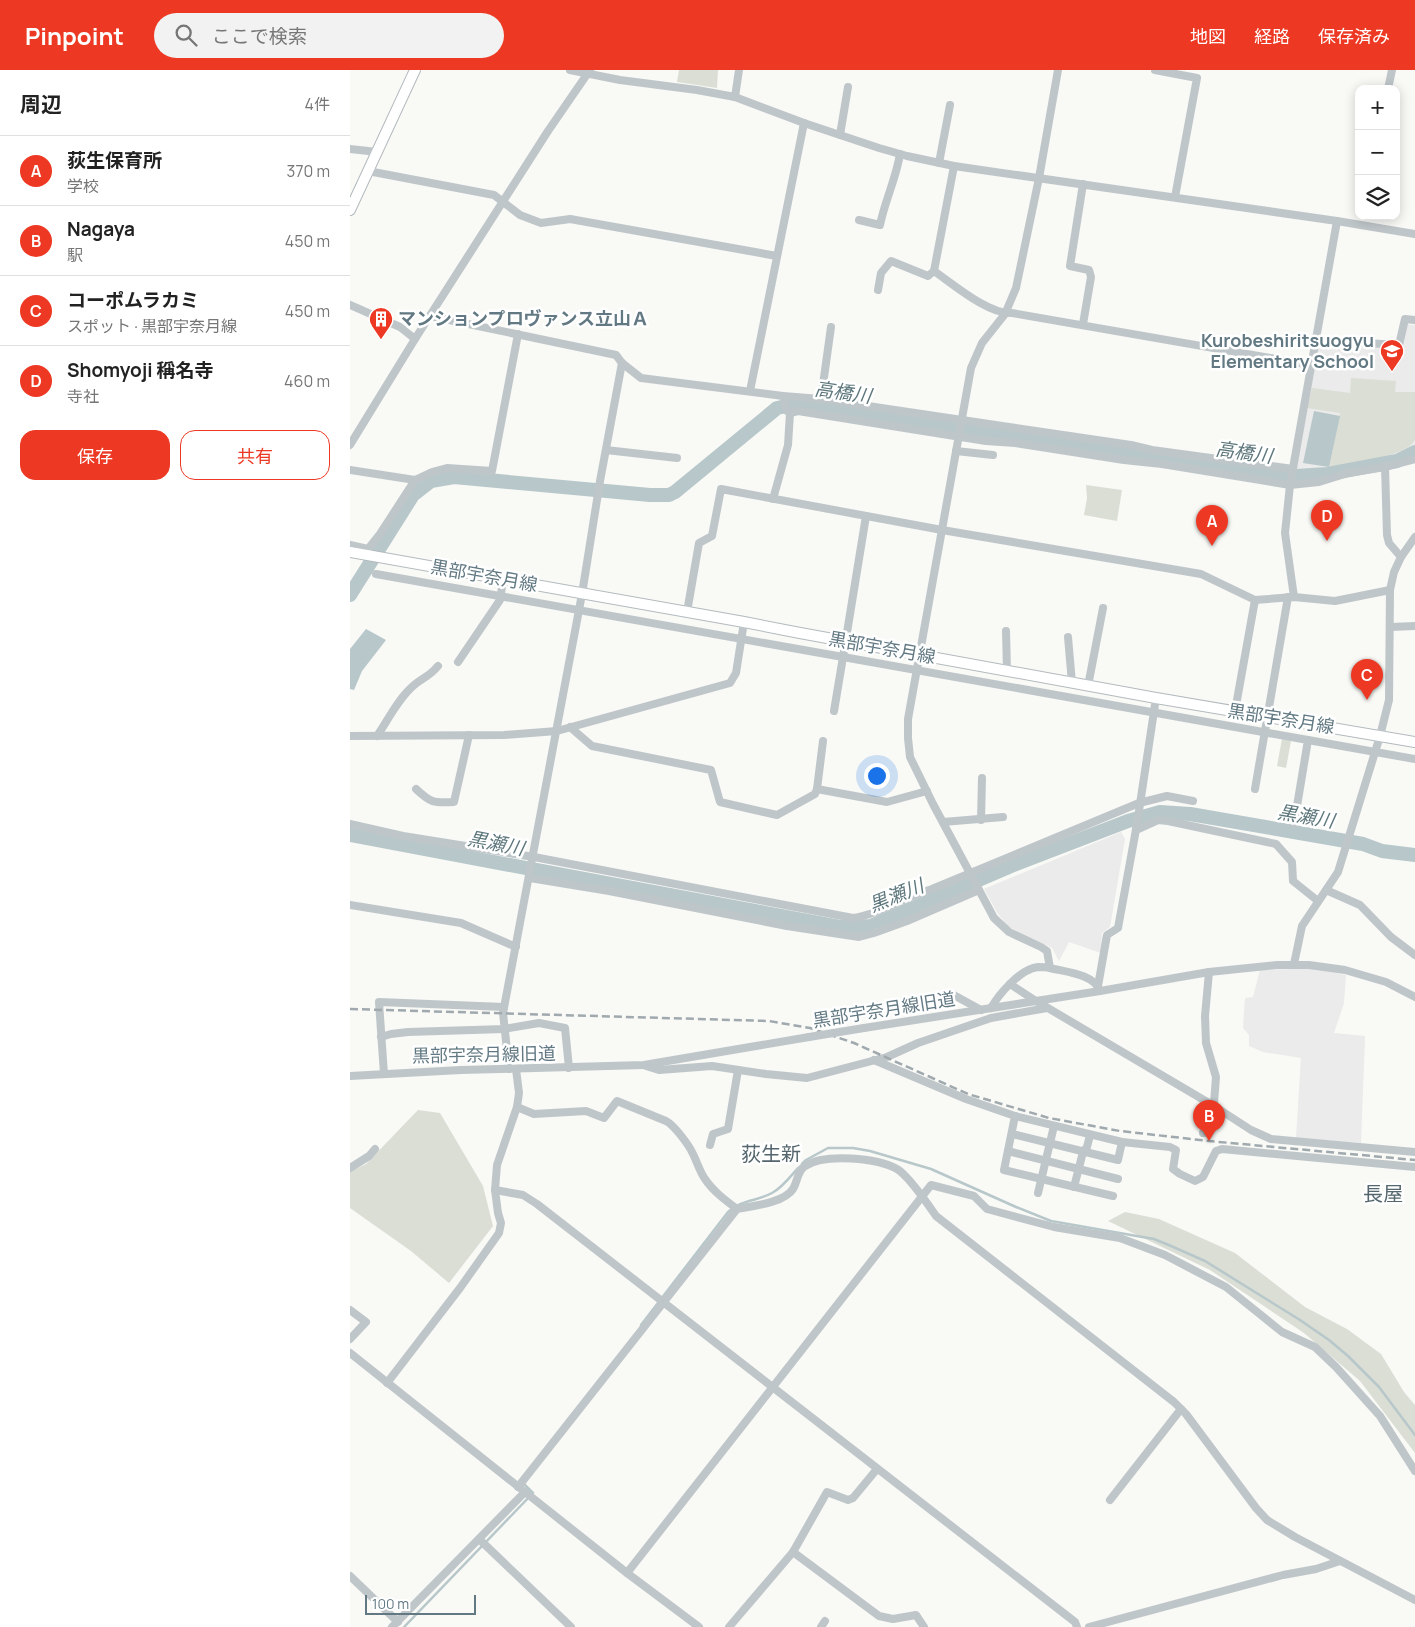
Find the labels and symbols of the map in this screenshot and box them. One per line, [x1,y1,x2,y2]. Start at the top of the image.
building icon: マンションプロヴァンス立山Ａ [368,306,394,340]
place label: マンションプロヴァンス立山Ａ [398,306,649,330]
place label: Kurobeshiritsuogyu Elementary School [1201,328,1374,373]
school or university icon: Kurobeshiritsuogyu Elementary School [1379,338,1405,372]
water label: 高橋川 [813,375,875,409]
water label: 高橋川 [1214,435,1276,469]
pin: D [1311,500,1343,541]
pin: A [1196,505,1228,546]
street label: 黒部宇奈月線 [429,554,539,596]
street label: 黒部宇奈月線 [827,626,937,668]
pin: C [1351,659,1383,700]
street label: 黒部宇奈月線 [1226,698,1336,738]
your location [864,763,890,789]
water label: 黒瀬川 [1276,798,1338,834]
water label: 黒瀬川 [466,825,528,862]
water label: 黒瀬川 [865,872,929,918]
street label: 黒部宇奈月線旧道 [811,986,957,1032]
street label: 黒部宇奈月線旧道 [412,1041,556,1067]
pin: B [1193,1100,1225,1141]
district label: 荻生新 [741,1140,801,1167]
district label: 長屋 [1363,1180,1403,1207]
scale bar [365,1592,476,1615]

